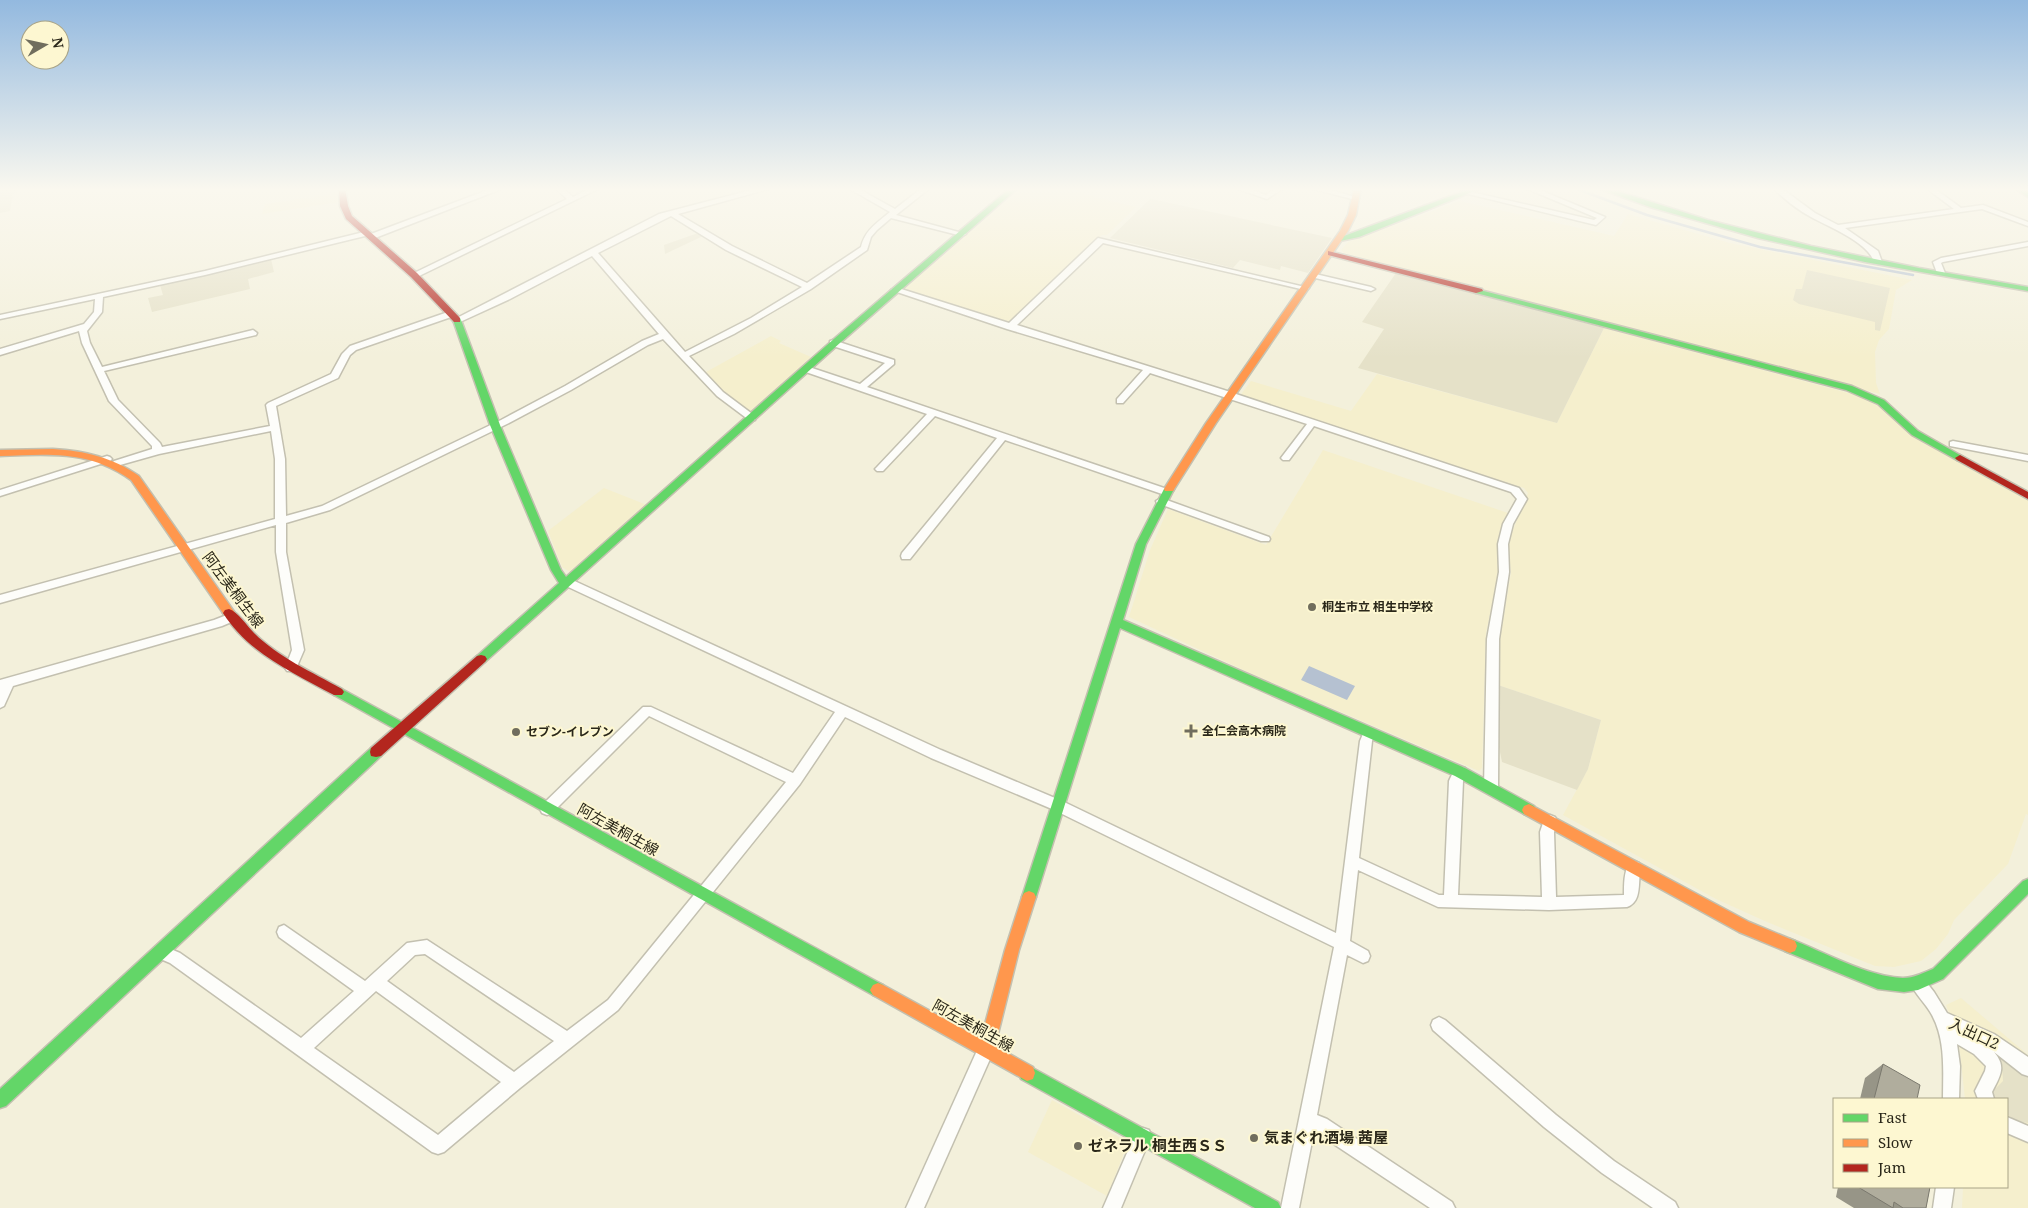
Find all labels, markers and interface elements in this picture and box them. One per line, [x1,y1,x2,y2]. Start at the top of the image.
north arrow [20,20,70,70]
text: N [48,36,69,50]
street label: 阿左美桐生線 [199,547,269,631]
place label: 桐生市立 相生中学校 [1322,598,1433,615]
marker: 桐生市立 相生中学校 [1306,601,1318,613]
place label: 全仁会高木病院 [1202,722,1286,739]
place label: セブン-イレブン [526,723,614,740]
marker: 全仁会高木病院 [1184,724,1198,738]
marker: セブン-イレブン [510,726,522,738]
street label: 阿左美桐生線 [574,799,663,860]
street label: 阿左美桐生線 [929,995,1018,1056]
street label: 入出口2 [1946,1013,2003,1053]
legend [1833,1098,2008,1188]
text: Fast [1878,1107,1907,1127]
place label: 気まぐれ酒場 茜屋 [1264,1127,1388,1147]
marker: 気まぐれ酒場 茜屋 [1248,1132,1260,1144]
text: Slow [1878,1132,1912,1152]
place label: ゼネラル 桐生西ＳＳ [1088,1135,1227,1155]
marker: ゼネラル 桐生西ＳＳ [1072,1140,1084,1152]
text: Jam [1877,1157,1906,1177]

